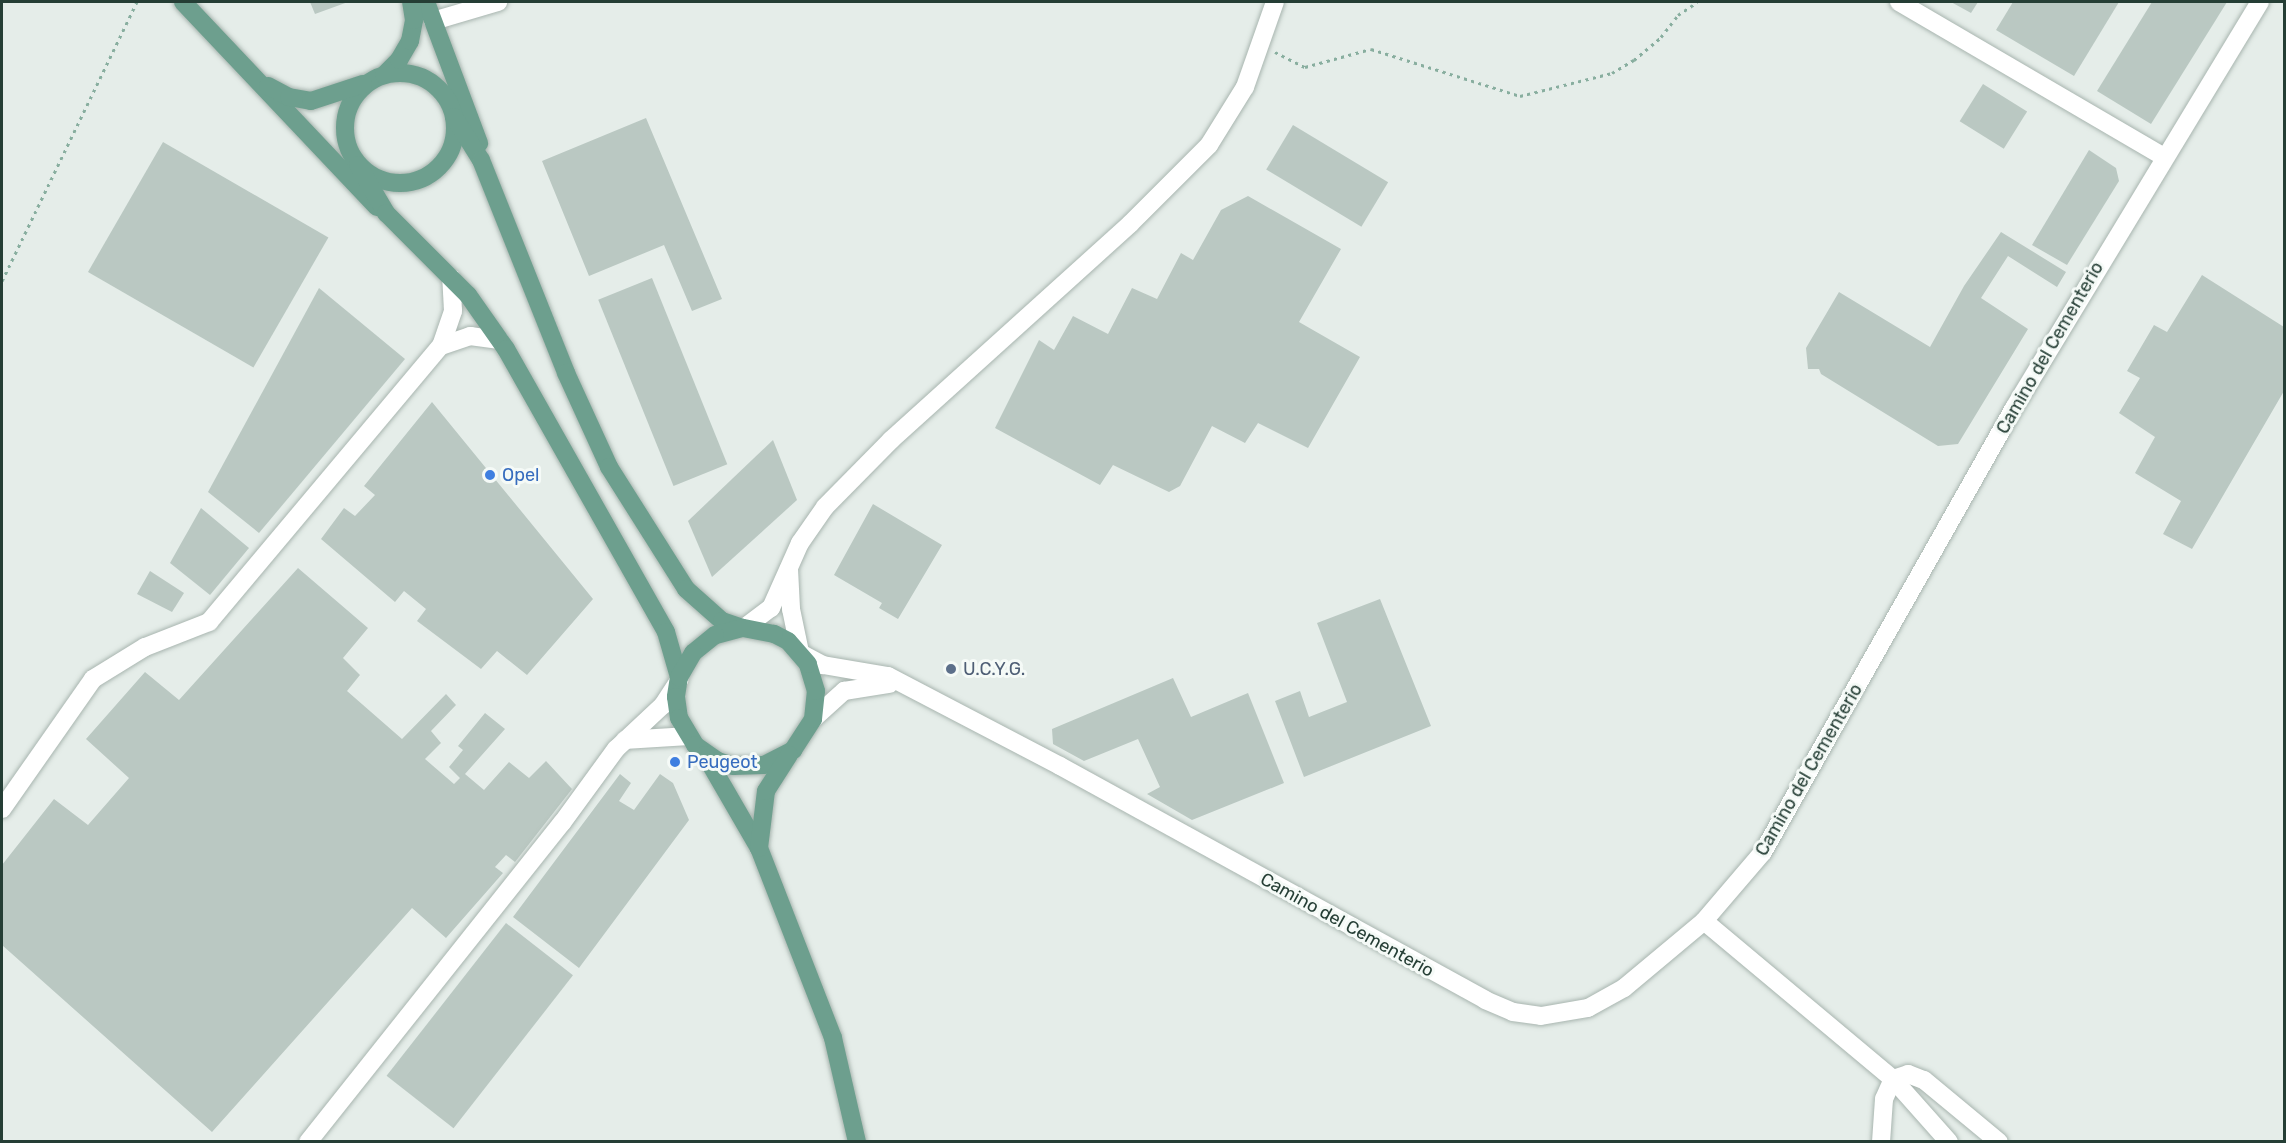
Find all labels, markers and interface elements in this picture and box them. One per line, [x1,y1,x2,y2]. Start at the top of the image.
street label: Camino del Cementerio [1992,258,2108,438]
place label: Opel [502,464,539,486]
marker: Opel [483,468,497,482]
place label: U.C.Y.G. [963,658,1025,680]
marker: U.C.Y.G. [944,662,958,676]
street label: Camino del Cementerio [1751,680,1867,860]
place label: Peugeot [687,751,757,773]
marker: Peugeot [668,755,682,769]
street label: Camino del Cementerio [1256,868,1438,982]

